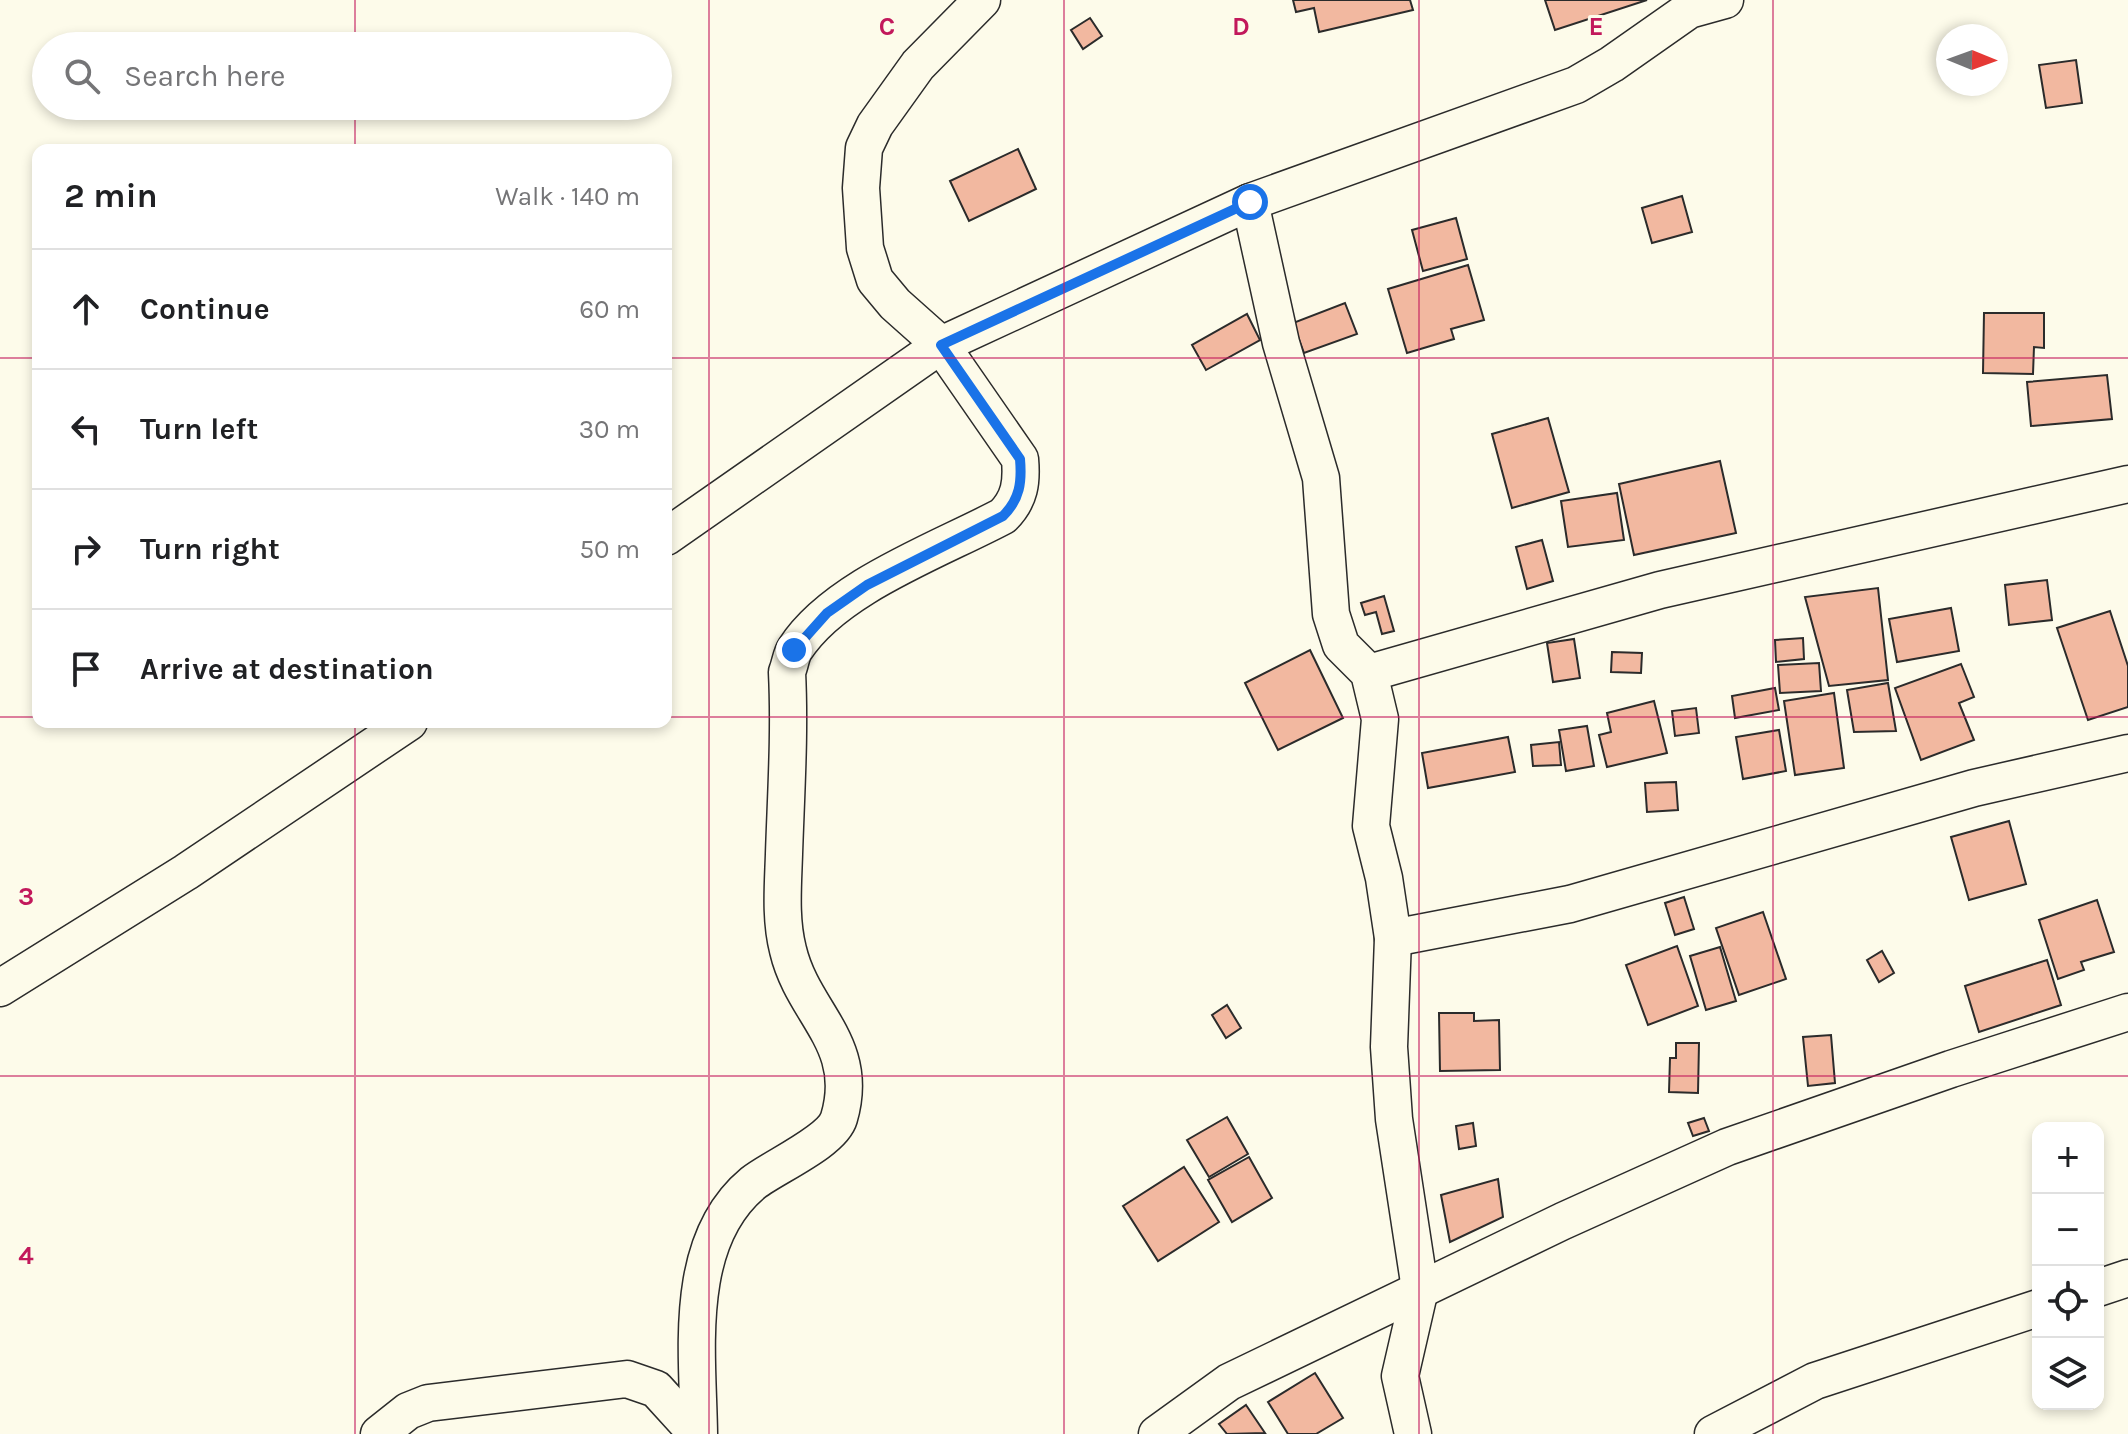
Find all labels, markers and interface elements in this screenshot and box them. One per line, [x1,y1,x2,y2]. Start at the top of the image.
text: C [879,11,895,42]
text: D [1232,11,1250,42]
text: E [1588,11,1604,42]
north arrow [1936,24,2008,96]
search box [32,32,672,120]
icon: search [60,54,104,98]
text: Search here [124,58,285,94]
text: 2 min [64,176,158,216]
text: Walk · 140 m [495,181,640,212]
route start [1232,184,1268,220]
icon: ahead [64,287,108,331]
text: Continue [140,291,270,327]
text: 60 m [579,294,640,325]
icon: left [64,407,108,451]
text: Turn left [140,411,258,447]
text: 30 m [579,414,640,445]
icon: right [64,527,108,571]
text: Turn right [140,531,280,567]
text: 50 m [579,534,640,565]
route end [776,632,812,668]
icon: arrive [64,647,108,691]
text: Arrive at destination [140,651,434,687]
text: 3 [18,881,34,912]
map controls [2032,1122,2104,1410]
button: + [2032,1122,2104,1194]
button: − [2032,1194,2104,1266]
text: 4 [18,1240,34,1271]
button: locate [2032,1266,2104,1338]
button: layers [2032,1338,2104,1410]

